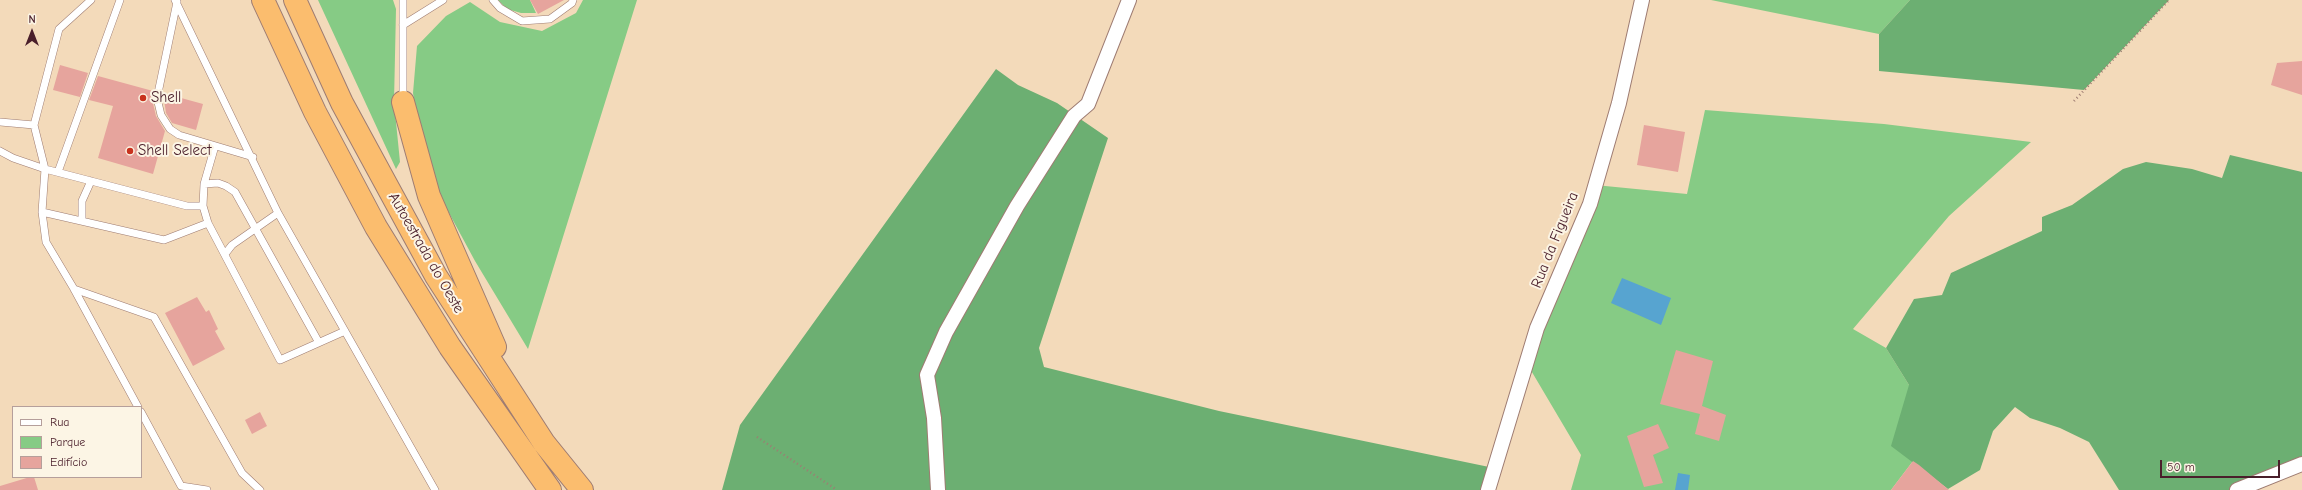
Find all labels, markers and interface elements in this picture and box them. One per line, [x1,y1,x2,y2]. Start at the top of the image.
north arrow [12,12,52,52]
text: N [28,13,36,26]
place label: Shell [151,89,181,107]
marker: Shell [138,93,148,103]
place label: Shell Select [138,142,212,160]
marker: Shell Select [125,146,135,156]
street label: Rua da Figueira [1528,189,1582,291]
street label: Autoestrada do Oeste [384,190,468,316]
legend [12,406,142,478]
text: Rua [50,415,69,429]
text: Parque [50,435,85,449]
scale bar [2162,452,2282,478]
text: Edifício [50,455,87,469]
text: 50 m [2167,460,2195,474]

